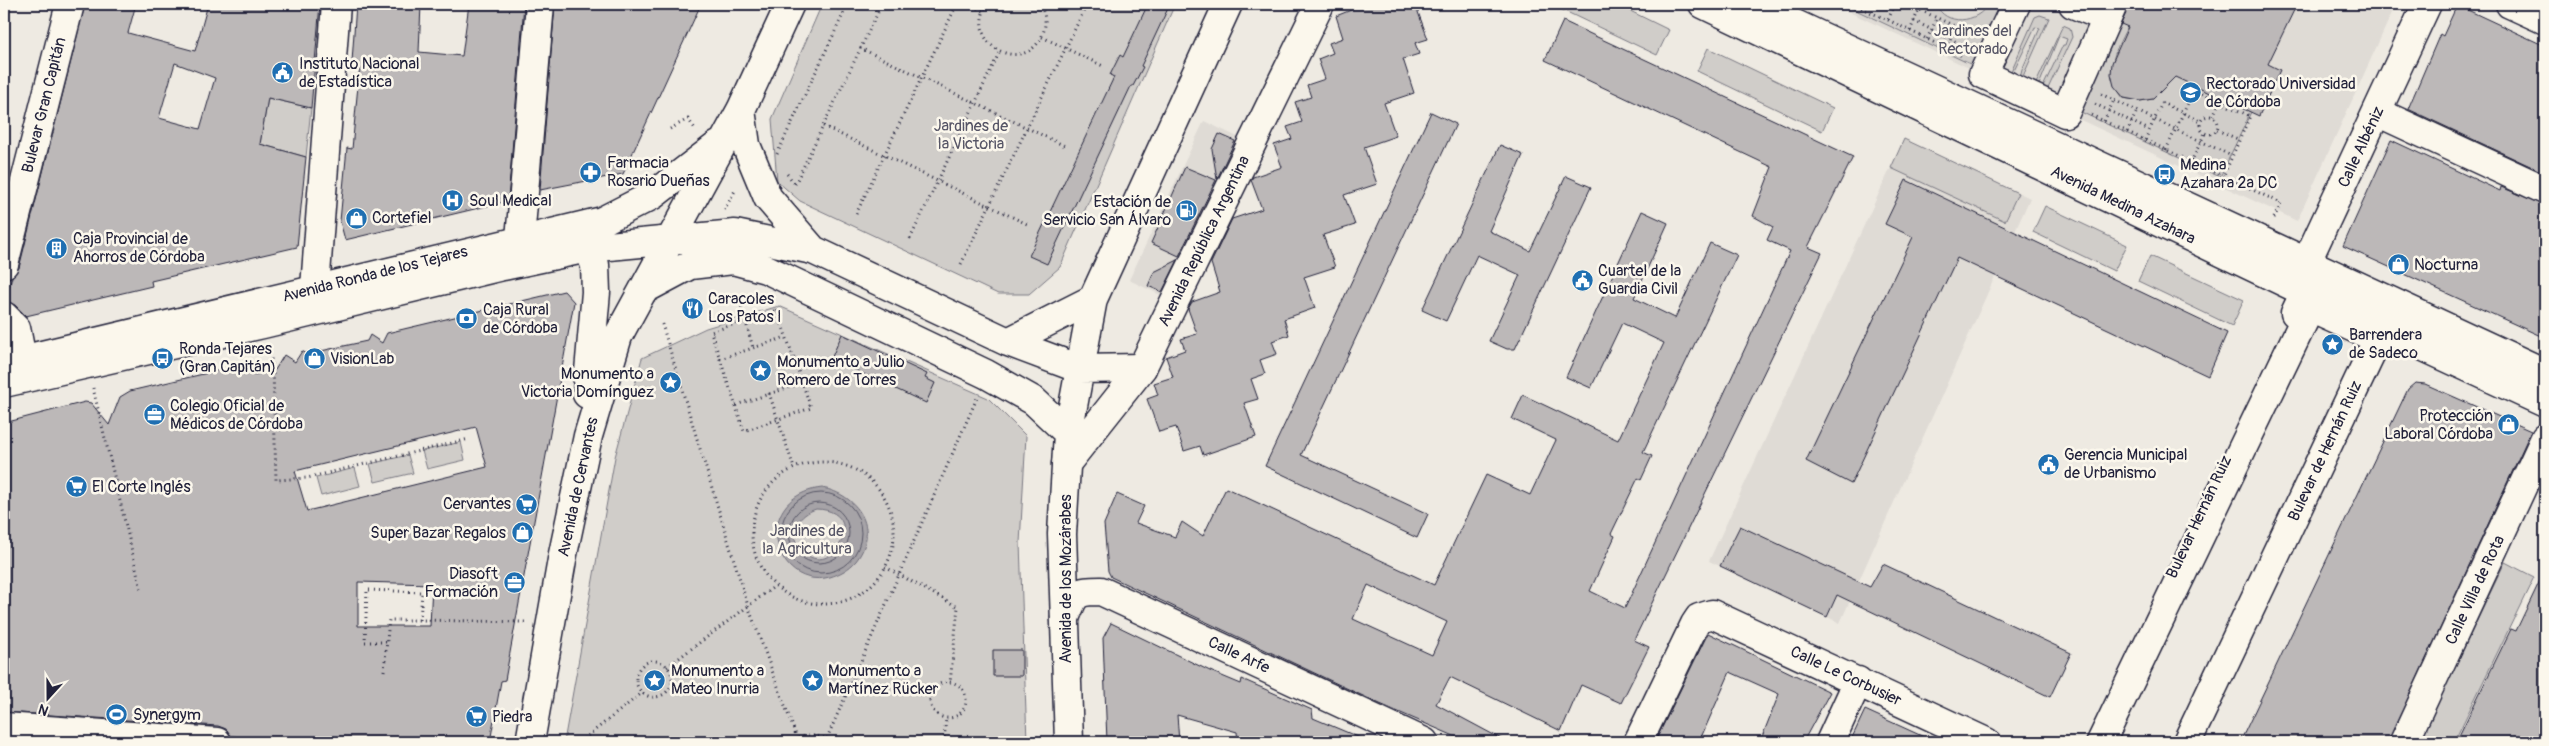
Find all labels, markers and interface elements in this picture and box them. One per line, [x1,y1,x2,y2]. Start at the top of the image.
park label: Jardines del Rectorado [1934,21,2012,59]
street label: Bulevar Gran Capitán [17,35,71,175]
place label: Instituto Nacional de Estadística [299,54,420,92]
public building icon: Instituto Nacional de Estadística [271,61,295,85]
place label: Rectorado Universidad de Córdoba [2206,74,2356,112]
school or university icon: Rectorado Universidad de Córdoba [2178,81,2202,105]
street label: Calle Albéniz [2334,103,2388,191]
park label: Jardines de la Victoria [934,116,1008,154]
street label: Avenida República Argentina [1154,152,1254,330]
place label: Farmacia Rosario Dueñas [607,153,710,191]
place label: Medina Azahara 2ª DC [2180,155,2277,193]
pharmacy icon: Farmacia Rosario Dueñas [579,160,603,184]
street label: Avenida Medina Azahara [2047,161,2199,249]
bus stop icon: Medina Azahara 2ª DC [2152,162,2176,186]
hospital icon: Soul Medical [441,189,465,213]
place label: Soul Medical [469,191,552,211]
place label: Estación de Servicio San Álvaro [1043,192,1171,230]
fuel station icon: Estación de Servicio San Álvaro [1175,199,1199,223]
shop icon: Cortefiel [344,206,368,230]
place label: Cortefiel [372,208,432,228]
place label: Caja Provincial de Ahorros de Córdoba [73,229,205,267]
building icon: Caja Provincial de Ahorros de Córdoba [45,236,69,260]
street label: Avenida Ronda de los Tejares [280,241,470,307]
shop icon: Nocturna [2386,253,2410,277]
place label: Nocturna [2414,255,2478,275]
place label: Cuartel de la Guardia Civil [1598,261,1681,299]
public building icon: Cuartel de la Guardia Civil [1570,268,1594,292]
place label: Caracoles Los Patos I [708,289,782,327]
restaurant icon: Caracoles Los Patos I [680,296,704,320]
place label: Caja Rural de Córdoba [483,300,558,338]
bank icon: Caja Rural de Córdoba [455,307,479,331]
place label: Barrendera de Sadeco [2349,325,2422,363]
place icon: Barrendera de Sadeco [2321,332,2345,356]
place label: Ronda Tejares (Gran Capitán) [179,339,276,377]
bus stop icon: Ronda Tejares (Gran Capitán) [151,346,175,370]
shop icon: VisionLab [302,347,326,371]
place label: VisionLab [330,349,394,369]
place label: Monumento a Julio Romero de Torres [777,352,905,390]
place icon: Monumento a Julio Romero de Torres [749,359,773,383]
place label: Monumento a Victoria Domínguez [521,364,654,402]
place icon: Monumento a Victoria Domínguez [658,371,682,395]
street label: Bulevar de Hernán Ruiz [2284,378,2366,524]
place label: Colegio Oficial de Médicos de Córdoba [170,396,303,434]
office icon: Colegio Oficial de Médicos de Córdoba [142,403,166,427]
place label: Protección Laboral Córdoba [2384,406,2493,444]
shop icon: Protección Laboral Córdoba [2497,413,2521,437]
street label: Avenida de Cervantes [553,415,603,559]
place label: Gerencia Municipal de Urbanismo [2064,445,2188,483]
public building icon: Gerencia Municipal de Urbanismo [2036,452,2060,476]
street label: Bulevar Hernán Ruiz [2162,452,2236,582]
supermarket icon: El Corte Inglés [64,475,88,499]
place label: El Corte Inglés [92,477,191,497]
supermarket icon: Cervantes [515,492,539,516]
place label: Cervantes [443,494,511,514]
street label: Avenida de los Mozárabes [1056,494,1076,664]
shop icon: Super Bazar Regalos [510,521,534,545]
park label: Jardines de la Agricultura [762,521,852,559]
place label: Super Bazar Regalos [370,523,506,543]
street label: Calle Villa de Rota [2441,532,2509,648]
place label: Diasoft Formación [424,564,499,602]
office icon: Diasoft Formación [502,571,526,595]
street label: Calle Arfe [1205,632,1273,678]
street label: Calle Le Corbusier [1787,642,1905,711]
place label: Monumento a Mateo Inurria [671,661,764,699]
place label: Monumento a Martínez Rücker [828,661,939,699]
place icon: Monumento a Mateo Inurria [643,668,667,692]
place icon: Monumento a Martínez Rücker [800,668,824,692]
north arrow [22,674,72,724]
text: N [36,700,51,719]
sports icon: Synergym [105,703,129,727]
place label: Synergym [133,705,201,725]
supermarket icon: Piedra [464,705,488,729]
place label: Piedra [492,707,533,727]

